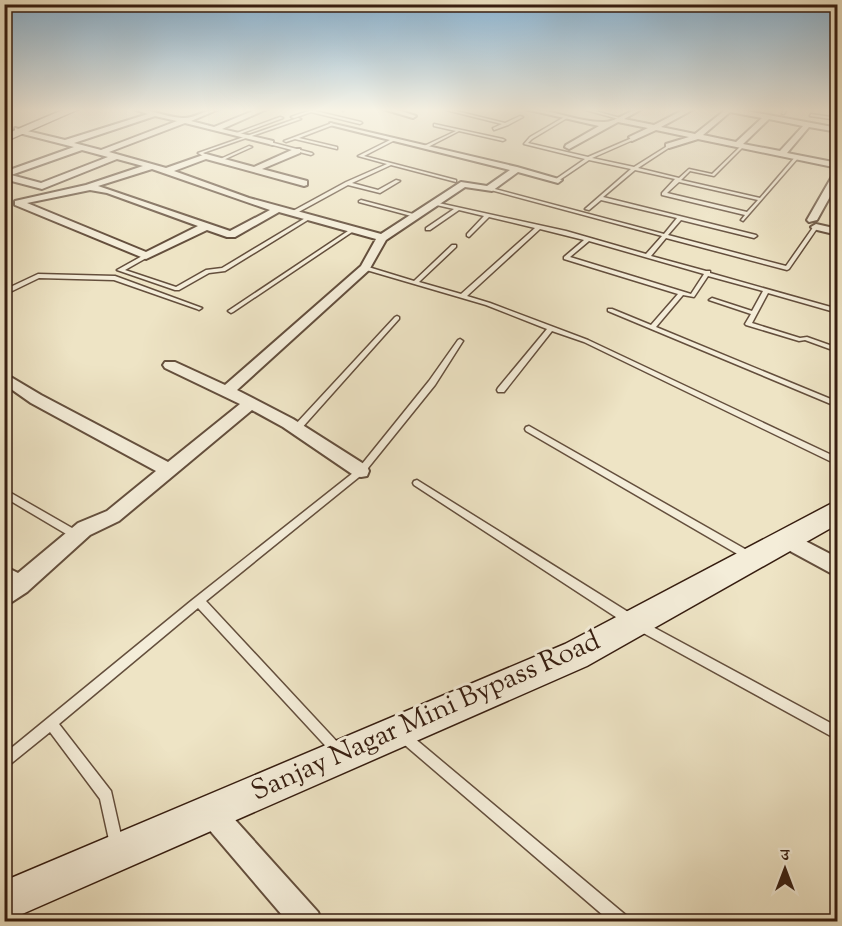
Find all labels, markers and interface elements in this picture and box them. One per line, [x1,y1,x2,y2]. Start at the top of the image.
street label: Sanjay Nagar Mini Bypass Road [245,622,607,812]
north arrow [755,839,815,899]
text: उ [780,845,791,868]

